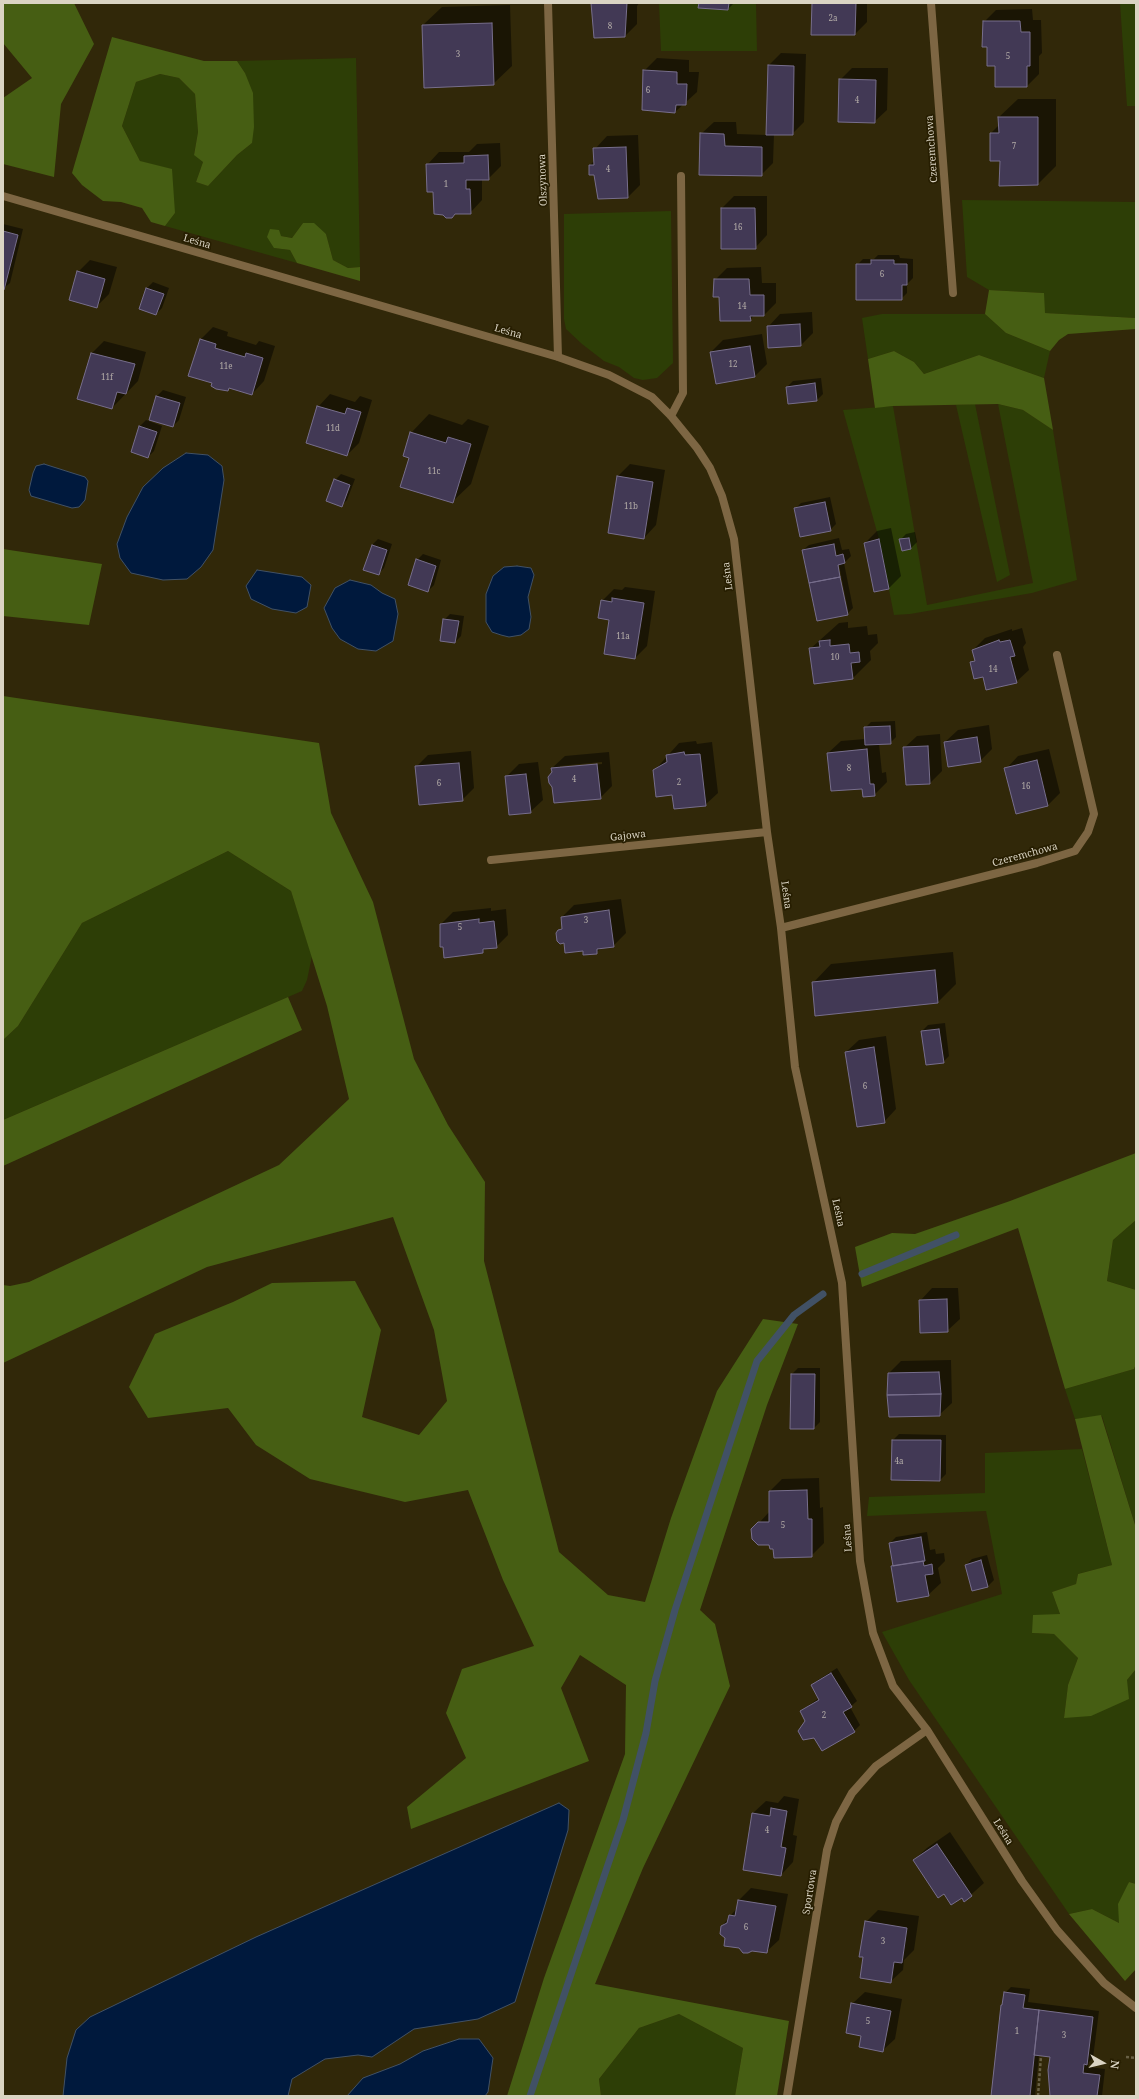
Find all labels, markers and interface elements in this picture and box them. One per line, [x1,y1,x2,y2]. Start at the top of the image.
house number: 2a [829,14,837,24]
house number: 8 [608,22,612,32]
house number: 3 [456,50,460,60]
house number: 5 [1006,52,1010,62]
house number: 6 [646,86,650,96]
house number: 4 [855,96,859,106]
street label: Czeremchowa [924,115,940,183]
house number: 7 [1012,142,1016,152]
street label: Olszynowa [536,154,550,206]
house number: 4 [606,165,610,175]
house number: 1 [444,180,448,190]
house number: 16 [734,223,742,233]
street label: Leśna [182,232,212,252]
house number: 6 [880,270,884,280]
house number: 14 [738,302,746,312]
street label: Leśna [493,322,523,342]
house number: 12 [729,360,737,370]
house number: 11e [219,362,233,372]
house number: 11f [101,373,113,383]
house number: 11d [326,424,340,434]
house number: 11c [428,467,440,477]
house number: 11b [624,502,638,512]
street label: Leśna [720,561,736,591]
house number: 11a [616,632,630,642]
house number: 10 [831,653,839,663]
house number: 14 [989,665,997,675]
house number: 8 [847,764,851,774]
house number: 4 [572,775,576,785]
house number: 2 [677,778,681,788]
house number: 6 [437,779,441,789]
house number: 16 [1022,782,1030,792]
street label: Gajowa [610,828,646,844]
street label: Czeremchowa [991,840,1059,870]
street label: Leśna [778,880,794,910]
house number: 3 [584,916,588,926]
house number: 5 [458,923,462,933]
house number: 6 [863,1082,867,1092]
street label: Leśna [829,1198,847,1228]
house number: 4a [895,1457,903,1467]
house number: 5 [781,1521,785,1531]
street label: Leśna [841,1524,855,1552]
house number: 2 [822,1711,826,1721]
street label: Leśna [990,1817,1016,1847]
house number: 4 [765,1826,769,1836]
street label: Sportowa [801,1869,819,1915]
house number: 6 [744,1923,748,1933]
house number: 3 [881,1937,885,1947]
house number: 5 [866,2017,870,2027]
house number: 1 [1015,2027,1019,2037]
house number: 3 [1062,2031,1066,2041]
north arrow [1083,2043,1123,2083]
text: N [1107,2059,1123,2070]

